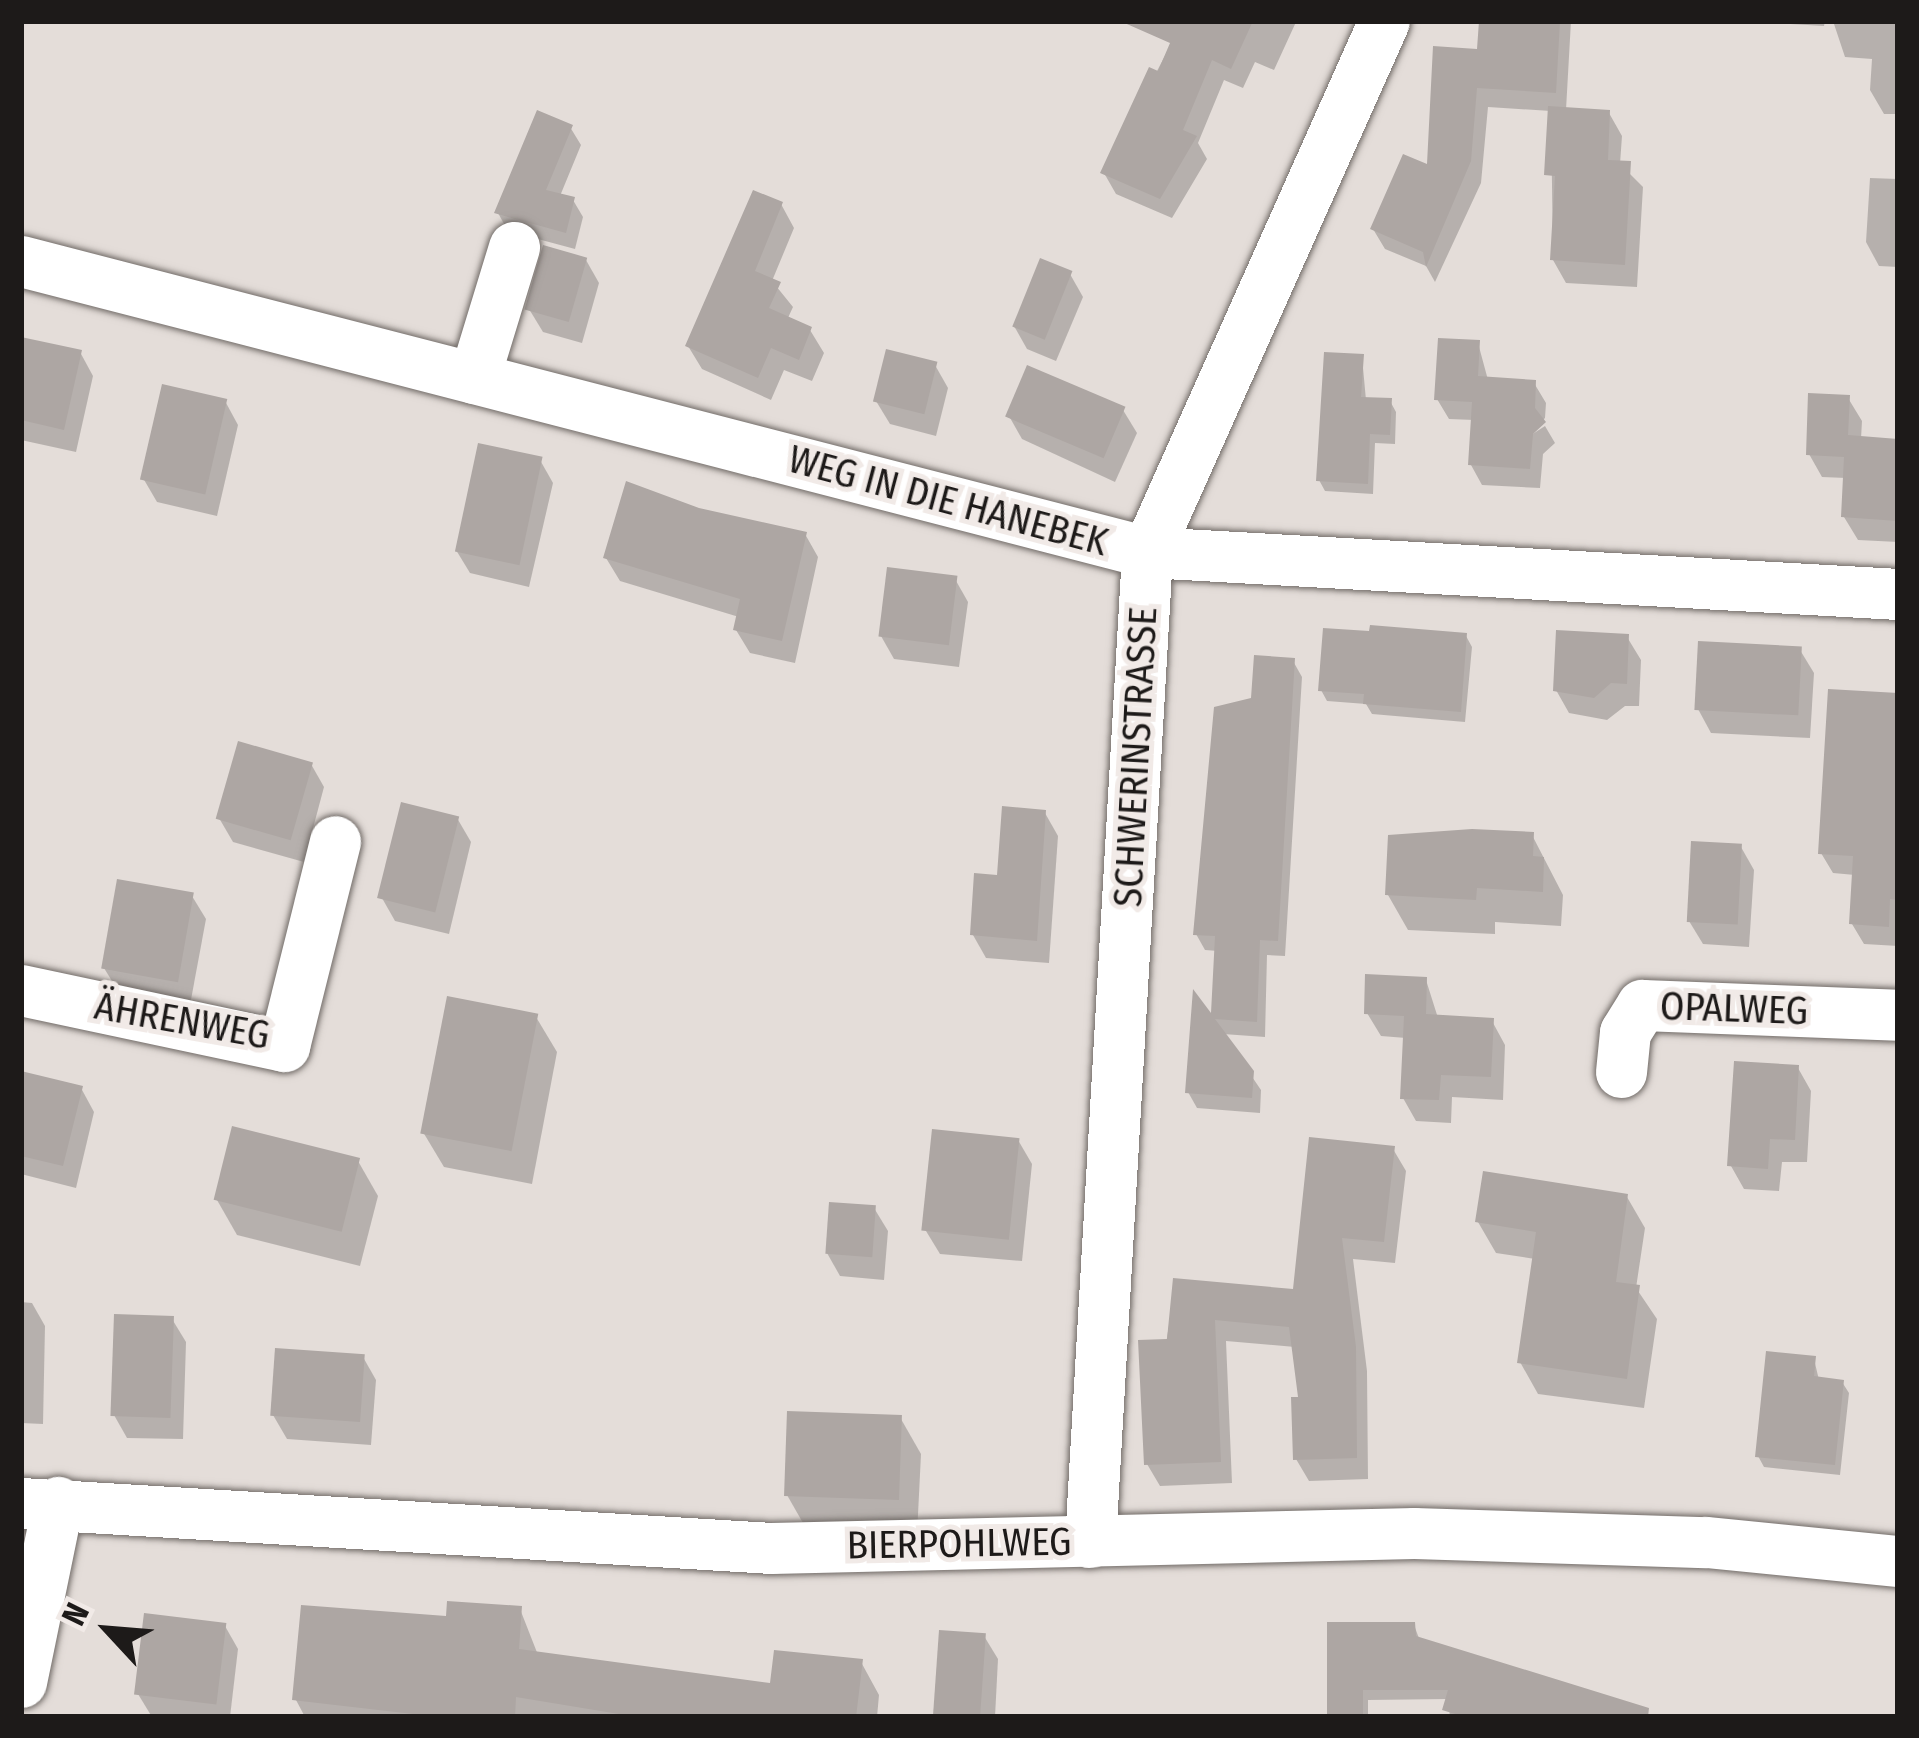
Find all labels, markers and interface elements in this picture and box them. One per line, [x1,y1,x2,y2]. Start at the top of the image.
street label: WEG IN DIE HANEBEK [783,436,1113,566]
street label: SCHWERINSTRASSE [1105,606,1167,908]
street label: ÄHRENWEG [91,983,273,1059]
street label: OPALWEG [1659,983,1809,1035]
street label: BIERPOHLWEG [846,1519,1072,1569]
north arrow [48,1570,168,1690]
text: N [53,1597,98,1632]

